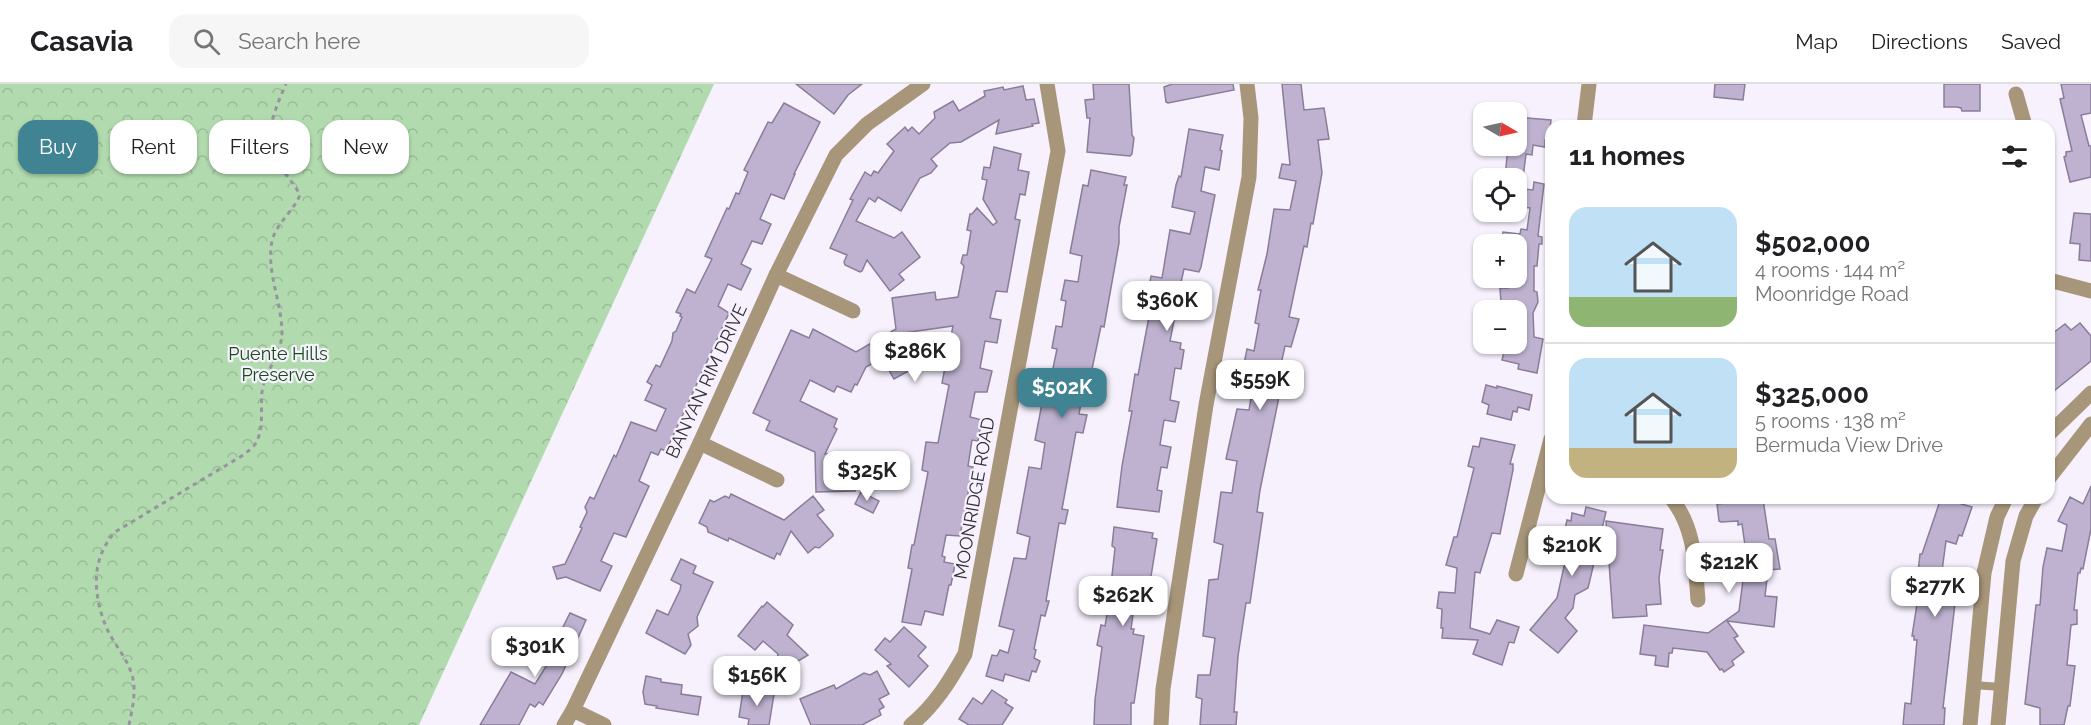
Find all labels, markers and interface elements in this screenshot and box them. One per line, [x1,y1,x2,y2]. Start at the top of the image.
search box [169,14,589,68]
text: Casavia [30,25,133,58]
icon: search [190,25,223,58]
text: Search here [238,28,360,54]
text: Map [1795,29,1838,54]
text: Directions [1871,29,1968,54]
text: Saved [2001,29,2061,54]
north arrow [1473,102,1527,156]
map controls [1473,102,1527,354]
chip: Buy [18,120,98,174]
chip: Rent [110,120,197,174]
chip: Filters [209,120,310,174]
chip: New [322,120,409,174]
icon: filters [1998,140,2031,173]
text: 11 homes [1569,141,1685,171]
button: locate [1473,168,1527,222]
text: $502,000 [1755,228,1870,258]
icon: home [1617,231,1689,303]
button: + [1473,234,1527,288]
text: 4 rooms · 144 m² [1755,258,1905,282]
pin: $360K [1125,281,1209,332]
text: Moonridge Road [1755,282,1909,306]
text: $360K [1136,288,1198,312]
button: − [1473,300,1527,354]
street label: BANYAN RIM DRIVE [661,301,751,461]
pin: $286K [873,332,957,383]
text: $286K [884,339,946,363]
park label: Puente Hills Preserve [228,343,328,385]
pin: $559K [1218,360,1302,411]
text: $559K [1230,367,1290,391]
pin: $502K [1020,368,1104,419]
text: $502K [1032,375,1092,399]
text: $325,000 [1755,379,1869,409]
icon: home [1617,382,1689,454]
text: 5 rooms · 138 m² [1755,409,1906,433]
street label: MOONRIDGE ROAD [949,415,999,581]
text: Bermuda View Drive [1755,433,1943,457]
pin: $325K [825,451,909,502]
text: $325K [837,458,897,482]
pin: $210K [1530,526,1614,577]
text: $210K [1542,533,1602,557]
pin: $212K [1687,543,1771,594]
text: $212K [1700,550,1758,574]
pin: $277K [1893,567,1977,618]
text: $277K [1905,574,1965,598]
pin: $262K [1081,576,1165,627]
text: $262K [1093,583,1153,607]
pin: $301K [493,627,577,678]
text: $301K [505,634,565,658]
pin: $156K [715,656,799,707]
text: $156K [727,663,787,687]

